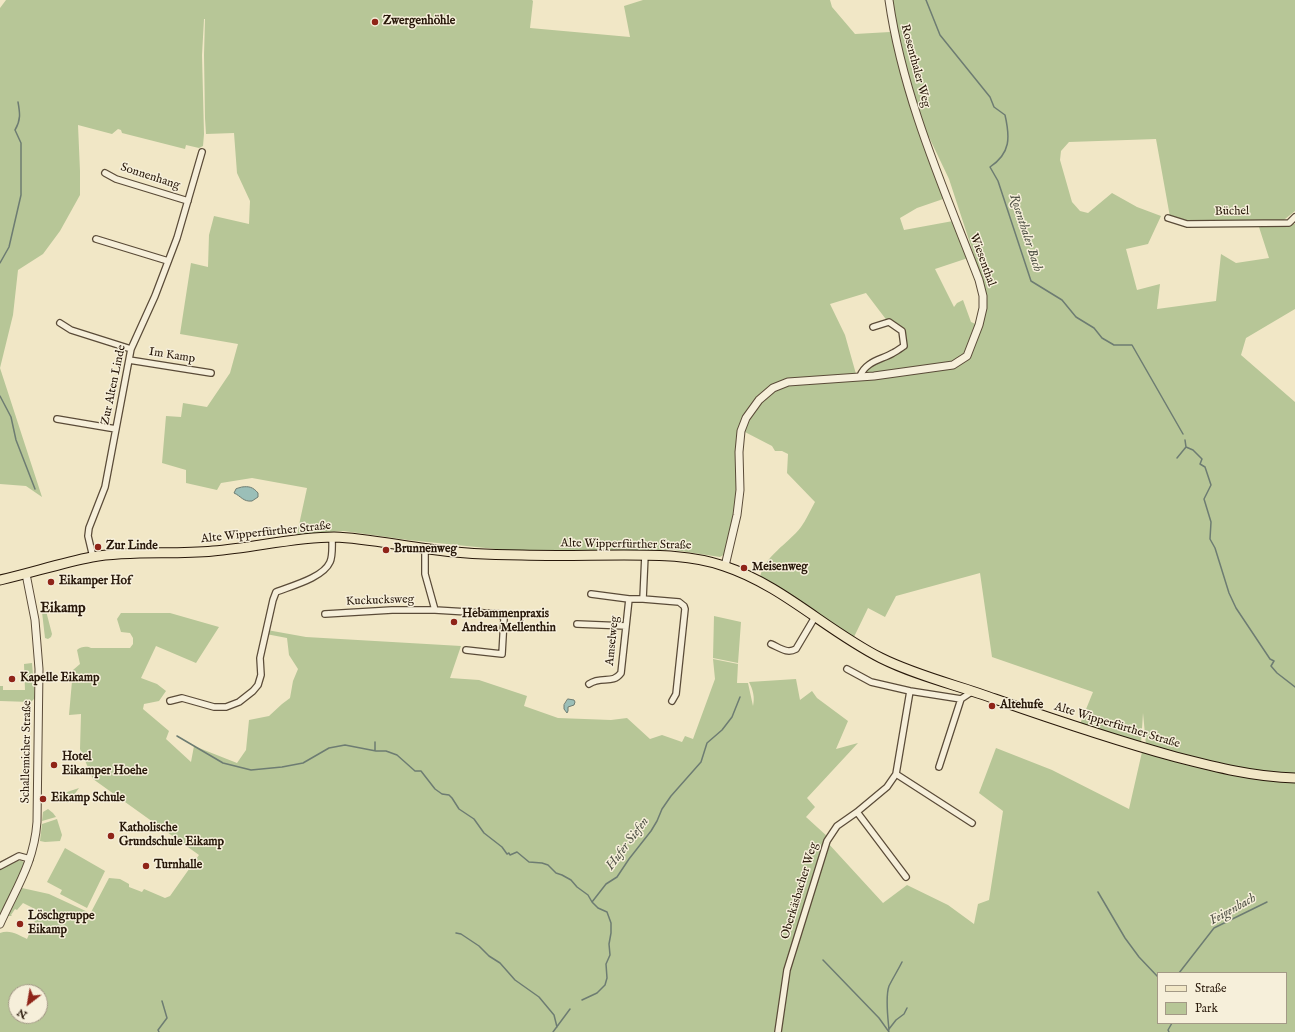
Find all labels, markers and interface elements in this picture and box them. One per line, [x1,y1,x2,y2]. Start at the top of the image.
place label: Zwergenhöhle [383,15,455,29]
marker: Zwergenhöhle [370,17,380,27]
street label: Rosenthaler Weg [897,23,933,109]
street label: Sonnenhang [118,161,182,193]
water label: Rosenthaler Bach [1005,192,1045,274]
street label: Büchel [1215,205,1249,219]
street label: Wiesenthal [966,232,998,288]
street label: Zur Alten Linde [98,344,130,426]
street label: Im Kamp [148,345,196,367]
street label: Alte Wipperfürther Straße [200,519,332,547]
street label: Alte Wipperfürther Straße [561,537,691,553]
place label: Zur Linde [106,540,158,554]
marker: Zur Linde [93,542,103,552]
place label: Brunnenweg [394,543,457,557]
marker: Brunnenweg [381,545,391,555]
place label: Meisenweg [752,561,808,575]
marker: Meisenweg [739,563,749,573]
place label: Eikamper Hof [59,575,131,589]
marker: Eikamper Hof [46,577,56,587]
street label: Kuckucksweg [346,593,414,609]
district label: Eikamp [40,601,86,617]
place label: Hebammenpraxis Andrea Mellenthin [462,608,556,636]
street label: Amselweg [603,615,623,667]
marker: Hebammenpraxis Andrea Mellenthin [449,617,459,627]
place label: Kapelle Eikamp [20,672,99,686]
marker: Kapelle Eikamp [7,674,17,684]
place label: Altehufe [1000,699,1043,713]
street label: Schallemicher Straße [19,700,35,804]
street label: Alte Wipperfürther Straße [1052,700,1182,752]
marker: Altehufe [987,701,997,711]
place label: Hotel Eikamper Hoehe [62,751,147,779]
marker: Hotel Eikamper Hoehe [49,760,59,770]
place label: Eikamp Schule [51,792,125,806]
marker: Eikamp Schule [38,794,48,804]
water label: Hufer Siefen [603,815,653,873]
place label: Katholische Grundschule Eikamp [119,822,224,850]
marker: Katholische Grundschule Eikamp [106,831,116,841]
street label: Oberkäsbacher Weg [778,841,822,941]
place label: Turnhalle [154,859,202,873]
marker: Turnhalle [141,861,151,871]
water label: Feigenbach [1207,891,1259,929]
place label: Löschgruppe Eikamp [28,910,95,938]
marker: Löschgruppe Eikamp [15,919,25,929]
legend [1157,972,1287,1024]
text: Straße [1195,981,1227,996]
north arrow [8,984,48,1024]
text: Park [1195,1001,1218,1016]
text: N [15,1005,30,1022]

